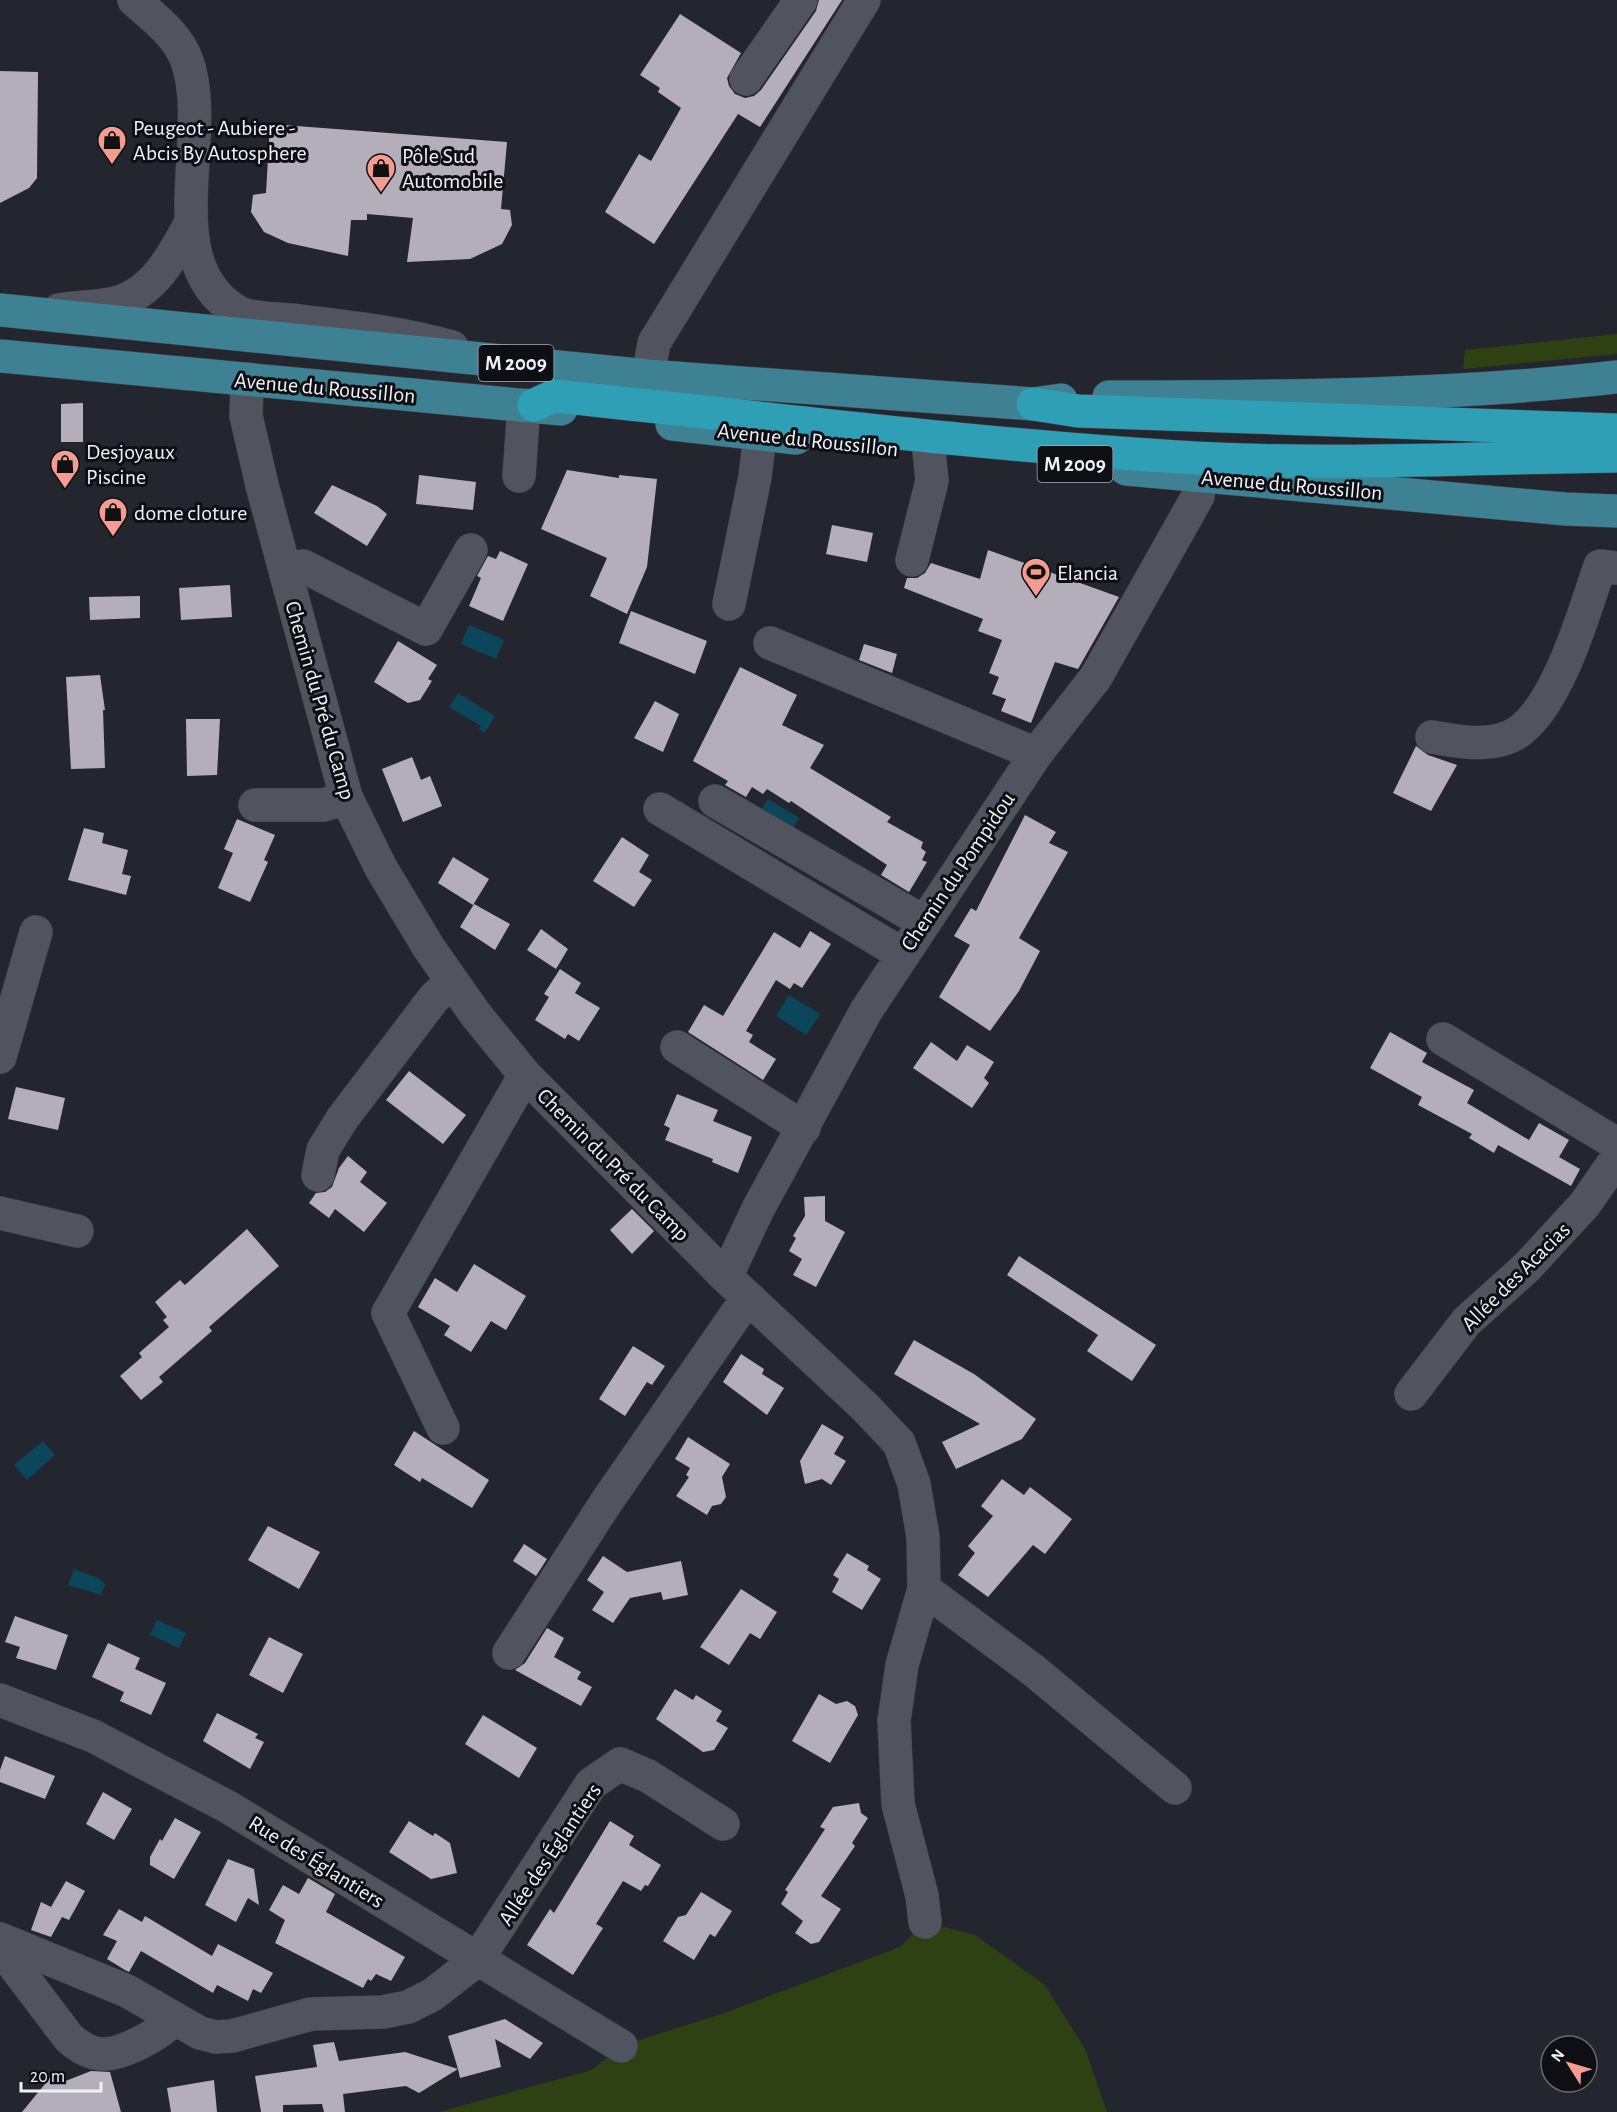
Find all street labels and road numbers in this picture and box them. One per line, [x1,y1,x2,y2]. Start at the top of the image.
road number: M 2009 [478,345,554,381]
street label: Avenue du Roussillon [233,369,416,407]
street label: Avenue du Roussillon [716,420,899,460]
road number: M 2009 [1038,446,1112,482]
street label: Avenue du Roussillon [1200,466,1383,504]
street label: Chemin du Pré du Camp [281,598,359,802]
street label: Chemin du Pompidou [897,788,1019,955]
street label: Chemin du Pré du Camp [533,1084,694,1245]
street label: Allée des Acacias [1457,1218,1574,1335]
street label: Allée des Églantiers [494,1779,605,1929]
street label: Rue des Églantiers [245,1811,389,1912]

